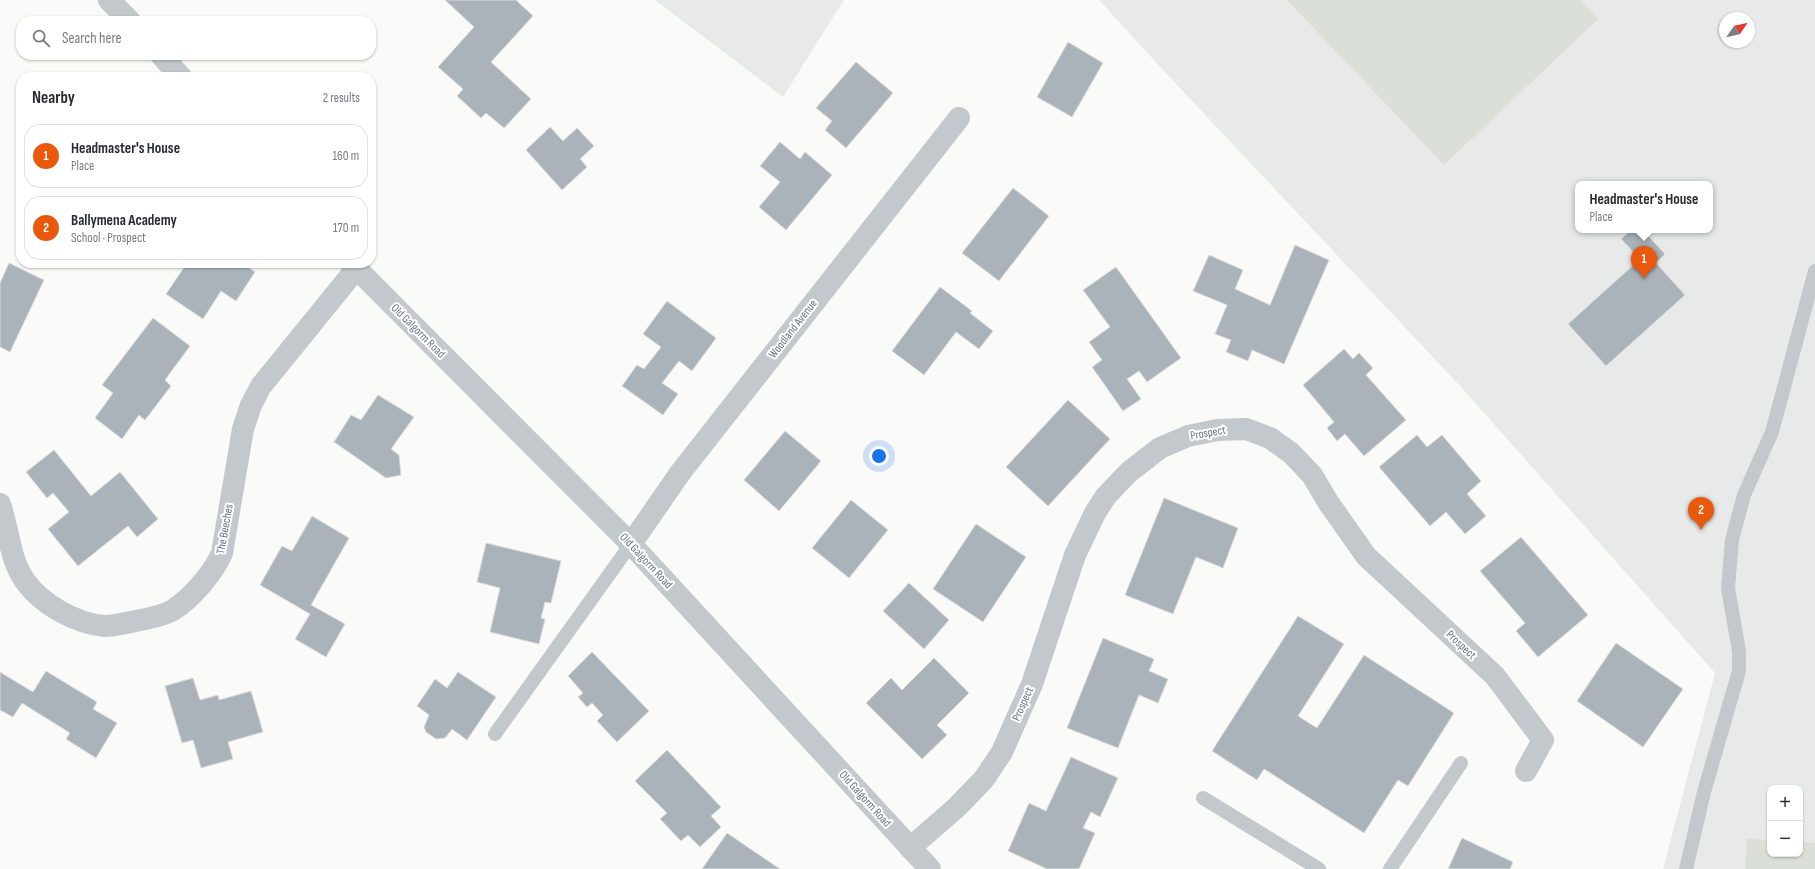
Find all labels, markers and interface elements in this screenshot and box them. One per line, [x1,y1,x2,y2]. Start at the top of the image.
north arrow [1719,12,1755,48]
search box [16,16,376,60]
icon: search [30,27,52,49]
text: Search here [62,29,122,48]
text: Nearby [32,88,75,108]
text: 2 results [323,90,360,106]
text: Headmaster's House [71,139,180,158]
text: 1 [43,148,49,164]
text: 160 m [333,148,359,164]
text: Place [71,158,94,174]
popup [1575,181,1713,233]
text: Headmaster's House [1589,190,1699,209]
text: Place [1589,209,1613,225]
text: Ballymena Academy [71,211,177,230]
text: 2 [43,220,49,236]
text: 170 m [333,220,359,236]
text: School · Prospect [71,230,146,246]
pin: 1 [1631,246,1657,279]
street label: Woodland Avenue [765,296,821,362]
street label: Old Galgorm Road [388,301,448,361]
street label: Prospect [1189,422,1227,443]
your location [869,446,889,466]
pin: 2 [1688,497,1714,530]
street label: The Beeches [213,503,237,555]
street label: Old Galgorm Road [616,530,676,592]
street label: Prospect [1443,627,1479,663]
street label: Prospect [1009,684,1037,723]
street label: Old Galgorm Road [836,768,894,830]
map controls [1767,785,1803,857]
button: + [1767,785,1803,821]
button: − [1767,821,1803,857]

